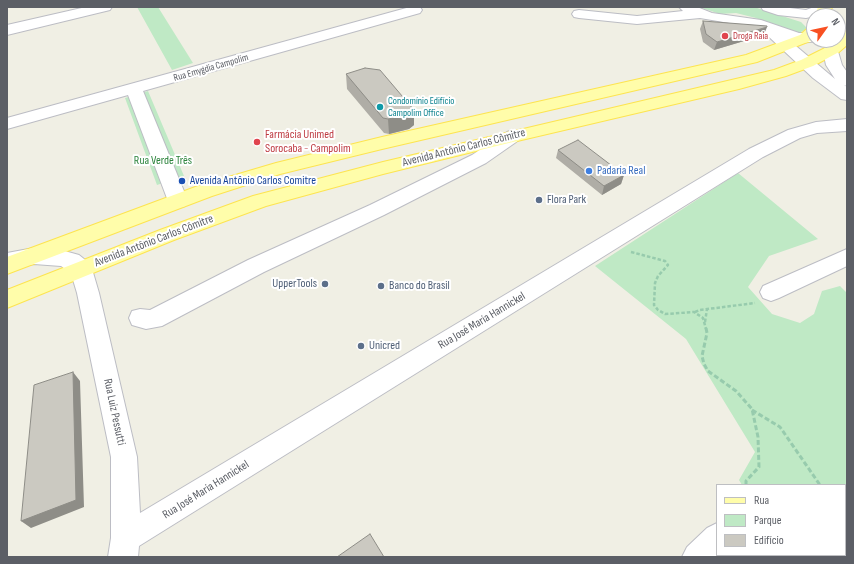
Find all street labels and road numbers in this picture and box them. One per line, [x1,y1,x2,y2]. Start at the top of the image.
street label: Rua Emygdia Campolim [172,52,250,84]
street label: Avenida Antônio Carlos Cômitre [401,126,527,170]
street label: Avenida Antônio Carlos Cômitre [93,212,215,270]
street label: Rua José Maria Hannickel [436,289,528,353]
street label: Rua Luiz Pessutti [100,377,128,447]
street label: Rua José Maria Hannickel [160,458,252,522]

